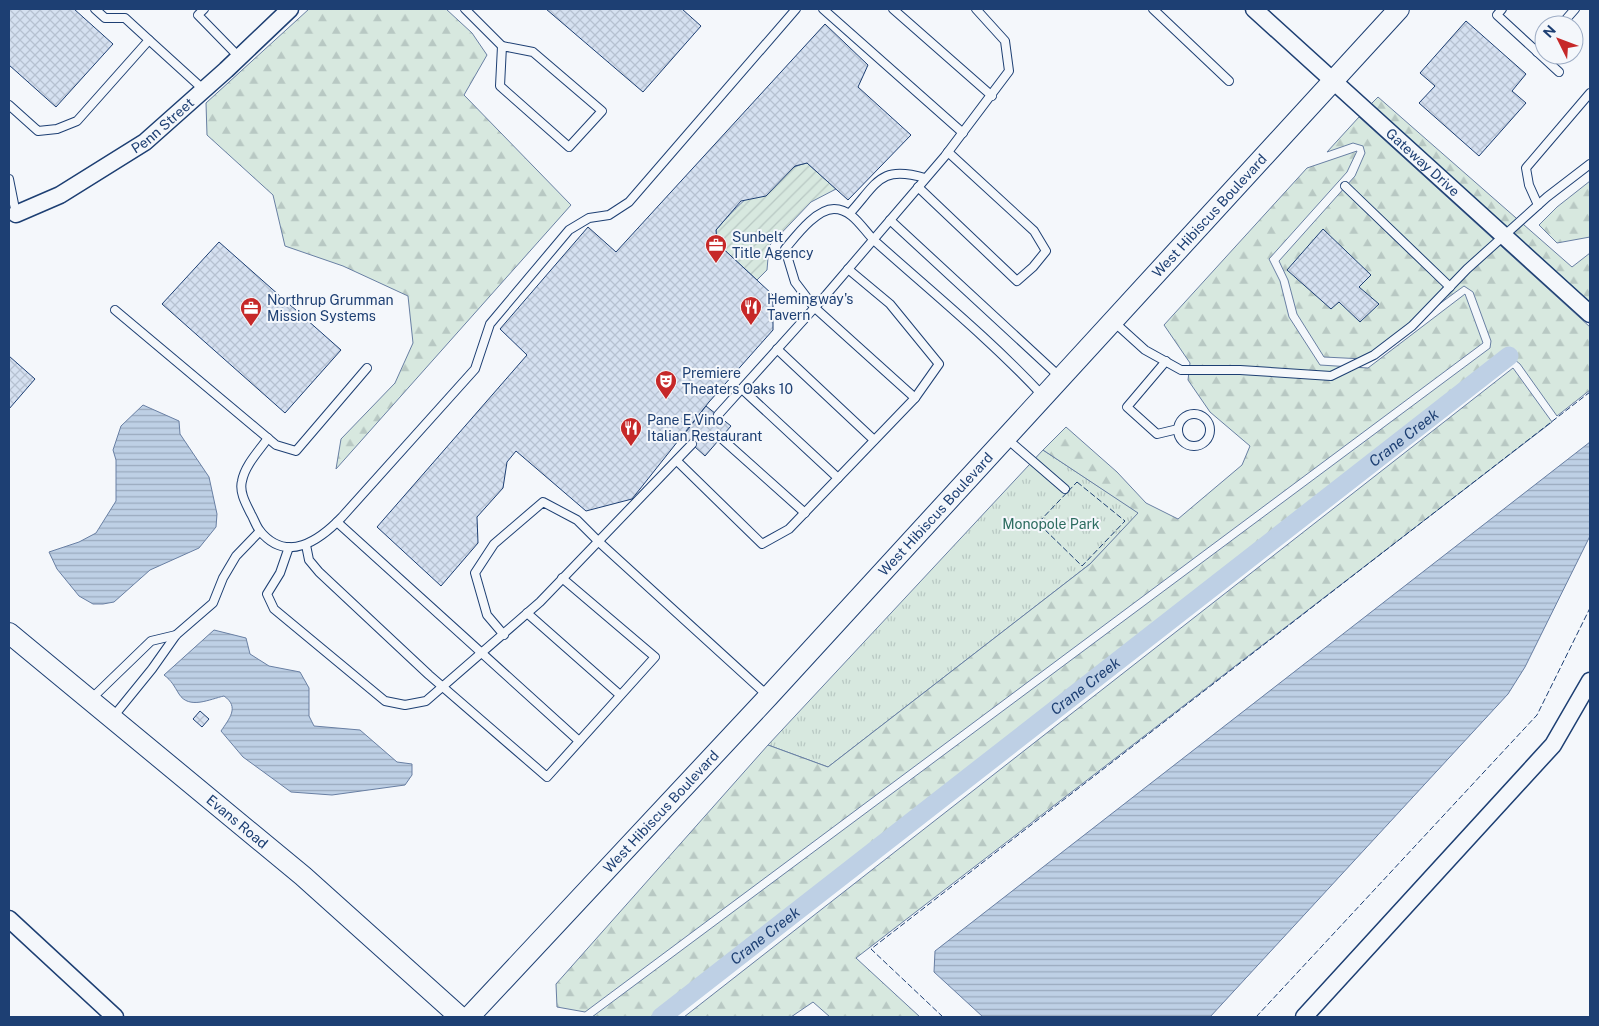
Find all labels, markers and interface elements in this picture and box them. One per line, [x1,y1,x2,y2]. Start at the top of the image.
north arrow [1534,15,1584,65]
text: N [1540,22,1559,41]
street label: Penn Street [128,94,197,157]
street label: Gateway Drive [1383,125,1463,200]
street label: West Hibiscus Boulevard [1149,151,1270,281]
place label: Sunbelt Title Agency [732,229,814,261]
office icon: Sunbelt Title Agency [704,233,728,264]
place label: Hemingway's Tavern [767,291,853,323]
place label: Northrup Grumman Mission Systems [267,292,393,324]
restaurant icon: Hemingway's Tavern [739,295,763,326]
office icon: Northrup Grumman Mission Systems [239,296,263,327]
place label: Premiere Theaters Oaks 10 [682,365,793,397]
theatre icon: Premiere Theaters Oaks 10 [654,369,678,400]
water label: Crane Creek [1366,405,1442,470]
place label: Pane E Vino Italian Restaurant [647,412,762,444]
restaurant icon: Pane E Vino Italian Restaurant [619,416,643,447]
street label: West Hibiscus Boulevard [875,449,996,579]
park label: Monopole Park [1002,516,1100,532]
water label: Crane Creek [1047,653,1124,718]
street label: West Hibiscus Boulevard [600,747,722,876]
street label: Evans Road [203,792,271,852]
water label: Crane Creek [727,903,804,968]

